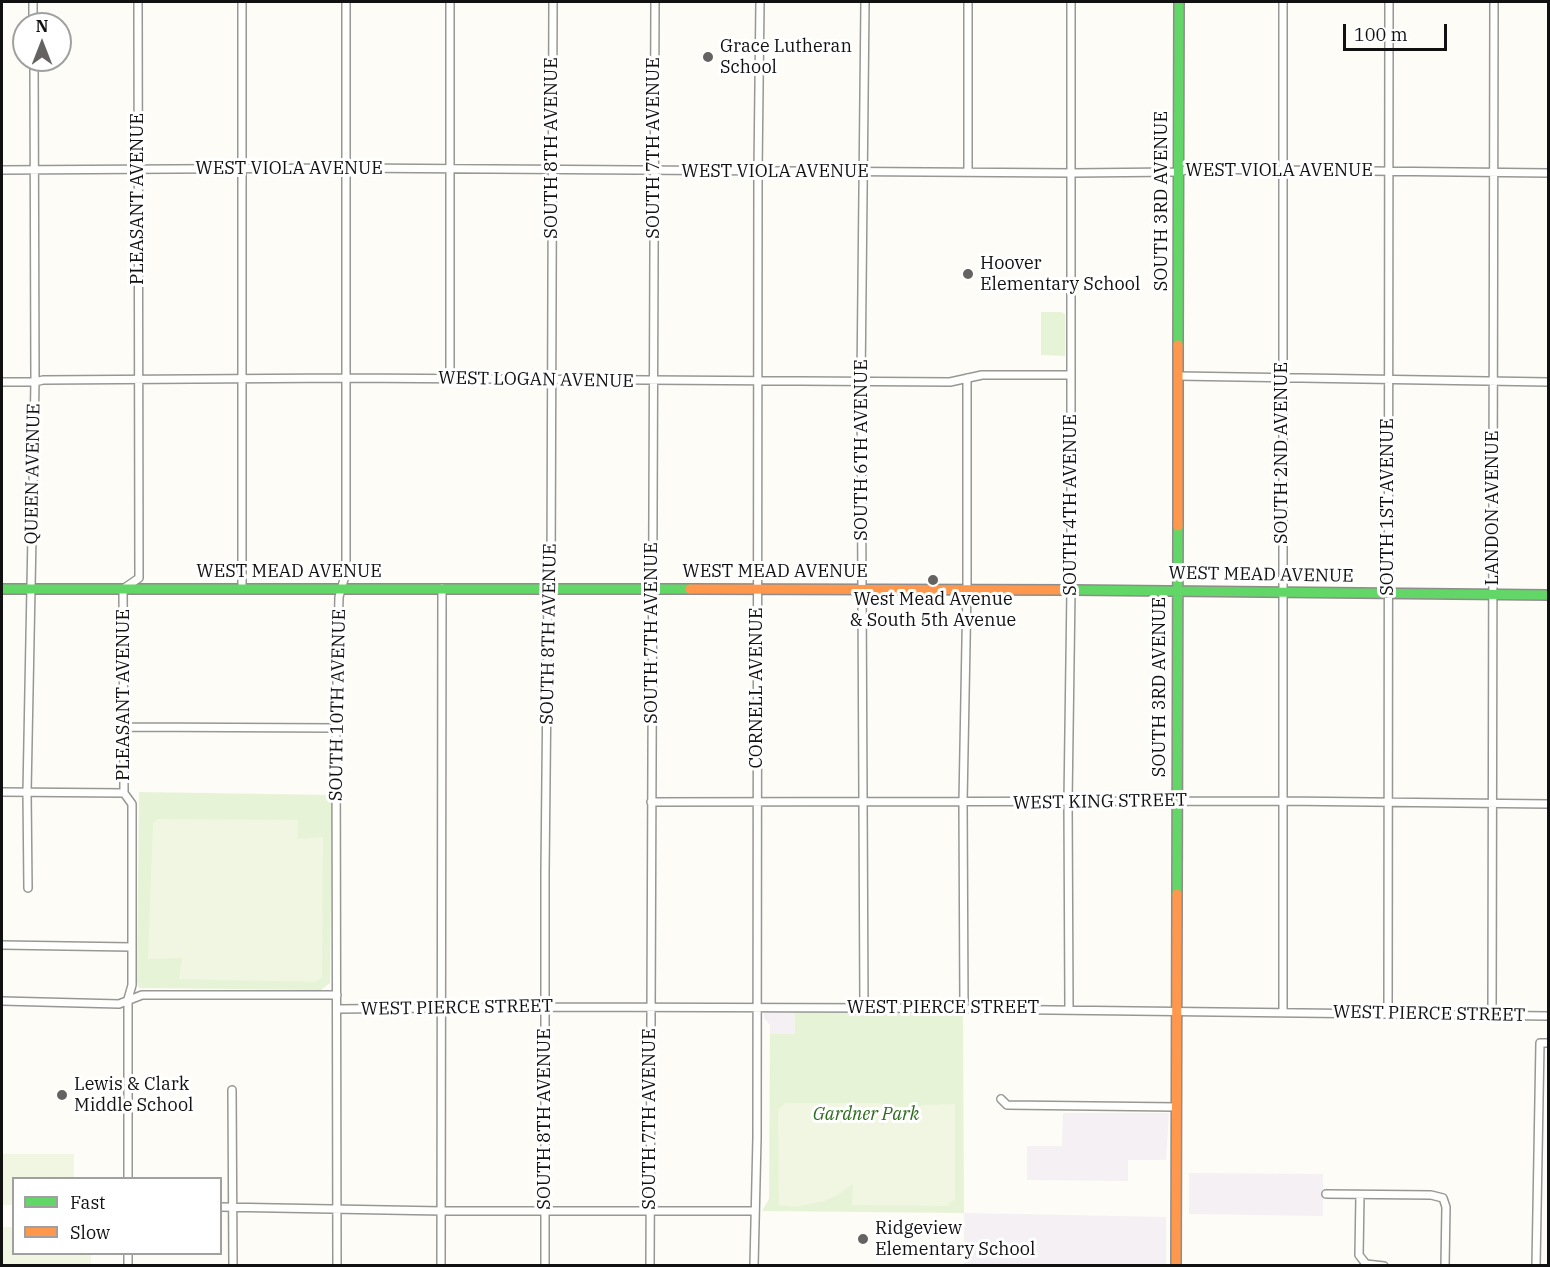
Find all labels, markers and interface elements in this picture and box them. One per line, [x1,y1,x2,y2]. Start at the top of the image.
north arrow [12,12,72,72]
scale bar [1346,12,1450,50]
text: N [36,16,48,36]
text: 100 m [1354,23,1408,46]
place label: Grace Lutheran School [720,36,852,78]
marker: Grace Lutheran School [701,50,715,64]
street label: SOUTH 8TH AVENUE [541,57,563,239]
street label: SOUTH 7TH AVENUE [643,57,665,239]
street label: SOUTH 3RD AVENUE [1151,111,1173,291]
street label: PLEASANT AVENUE [127,113,149,285]
street label: WEST VIOLA AVENUE [195,158,383,180]
street label: WEST VIOLA AVENUE [1185,160,1373,182]
street label: WEST VIOLA AVENUE [681,161,869,183]
place label: Hoover Elementary School [980,253,1140,296]
marker: Hoover Elementary School [961,267,975,281]
street label: SOUTH 6TH AVENUE [851,359,873,541]
street label: SOUTH 2ND AVENUE [1271,362,1293,544]
street label: WEST LOGAN AVENUE [438,367,634,393]
street label: QUEEN AVENUE [21,403,45,545]
street label: SOUTH 4TH AVENUE [1060,414,1082,596]
street label: SOUTH 1ST AVENUE [1377,418,1399,596]
street label: LANDON AVENUE [1482,431,1504,585]
street label: SOUTH 7TH AVENUE [641,542,663,724]
street label: SOUTH 8TH AVENUE [537,543,561,725]
street label: WEST MEAD AVENUE [196,561,382,583]
street label: WEST MEAD AVENUE [682,561,868,583]
street label: WEST MEAD AVENUE [1168,563,1354,587]
marker: West Mead Avenue & South 5th Avenue [926,573,940,587]
place label: West Mead Avenue & South 5th Avenue [850,589,1016,632]
street label: SOUTH 3RD AVENUE [1149,597,1171,777]
street label: CORNELL AVENUE [746,607,768,769]
street label: PLEASANT AVENUE [113,609,135,781]
street label: SOUTH 10TH AVENUE [326,609,350,801]
street label: WEST KING STREET [1013,790,1187,814]
street label: WEST PIERCE STREET [361,996,553,1020]
street label: WEST PIERCE STREET [847,997,1039,1019]
street label: WEST PIERCE STREET [1333,1002,1525,1026]
street label: SOUTH 8TH AVENUE [534,1028,556,1210]
street label: SOUTH 7TH AVENUE [639,1028,661,1210]
place label: Lewis & Clark Middle School [74,1074,193,1116]
marker: Lewis & Clark Middle School [55,1088,69,1102]
park label: Gardner Park [813,1104,919,1126]
legend [12,1177,222,1255]
text: Fast [70,1191,105,1214]
place label: Ridgeview Elementary School [875,1218,1035,1260]
text: Slow [70,1221,110,1244]
marker: Ridgeview Elementary School [856,1232,870,1246]

